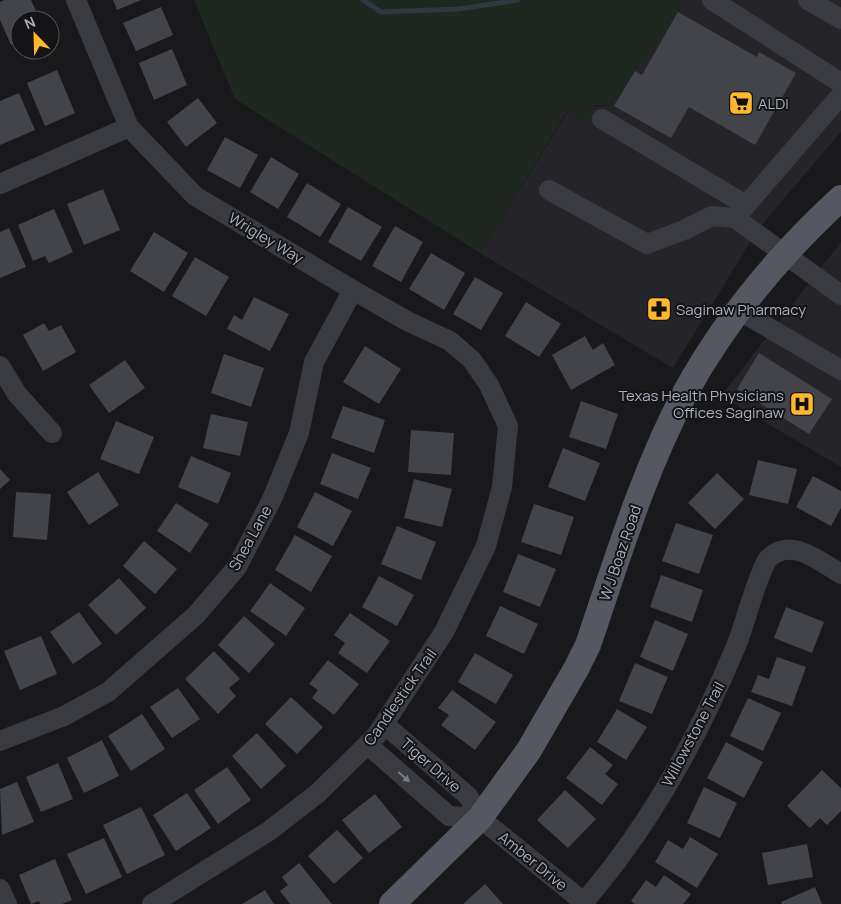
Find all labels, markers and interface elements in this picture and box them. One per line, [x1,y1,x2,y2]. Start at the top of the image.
north arrow [10,10,60,60]
text: N [21,12,38,33]
supermarket icon: ALDI [728,90,754,116]
place label: ALDI [758,93,789,114]
street label: Wrigley Way [225,207,307,269]
pharmacy icon: Saginaw Pharmacy [646,296,672,322]
place label: Saginaw Pharmacy [676,299,806,320]
place label: Texas Health Physicians Offices Saginaw [618,385,784,423]
hospital icon: Texas Health Physicians Offices Saginaw [789,391,815,417]
street label: Shea Lane [223,501,277,574]
street label: W J Boaz Road [594,502,646,604]
street label: Candlestick Trail [359,644,441,750]
street label: Willowstone Trail [657,678,729,790]
street label: Tiger Drive [396,733,466,797]
one-way arrow [398,772,411,783]
street label: Amber Drive [494,827,572,896]

